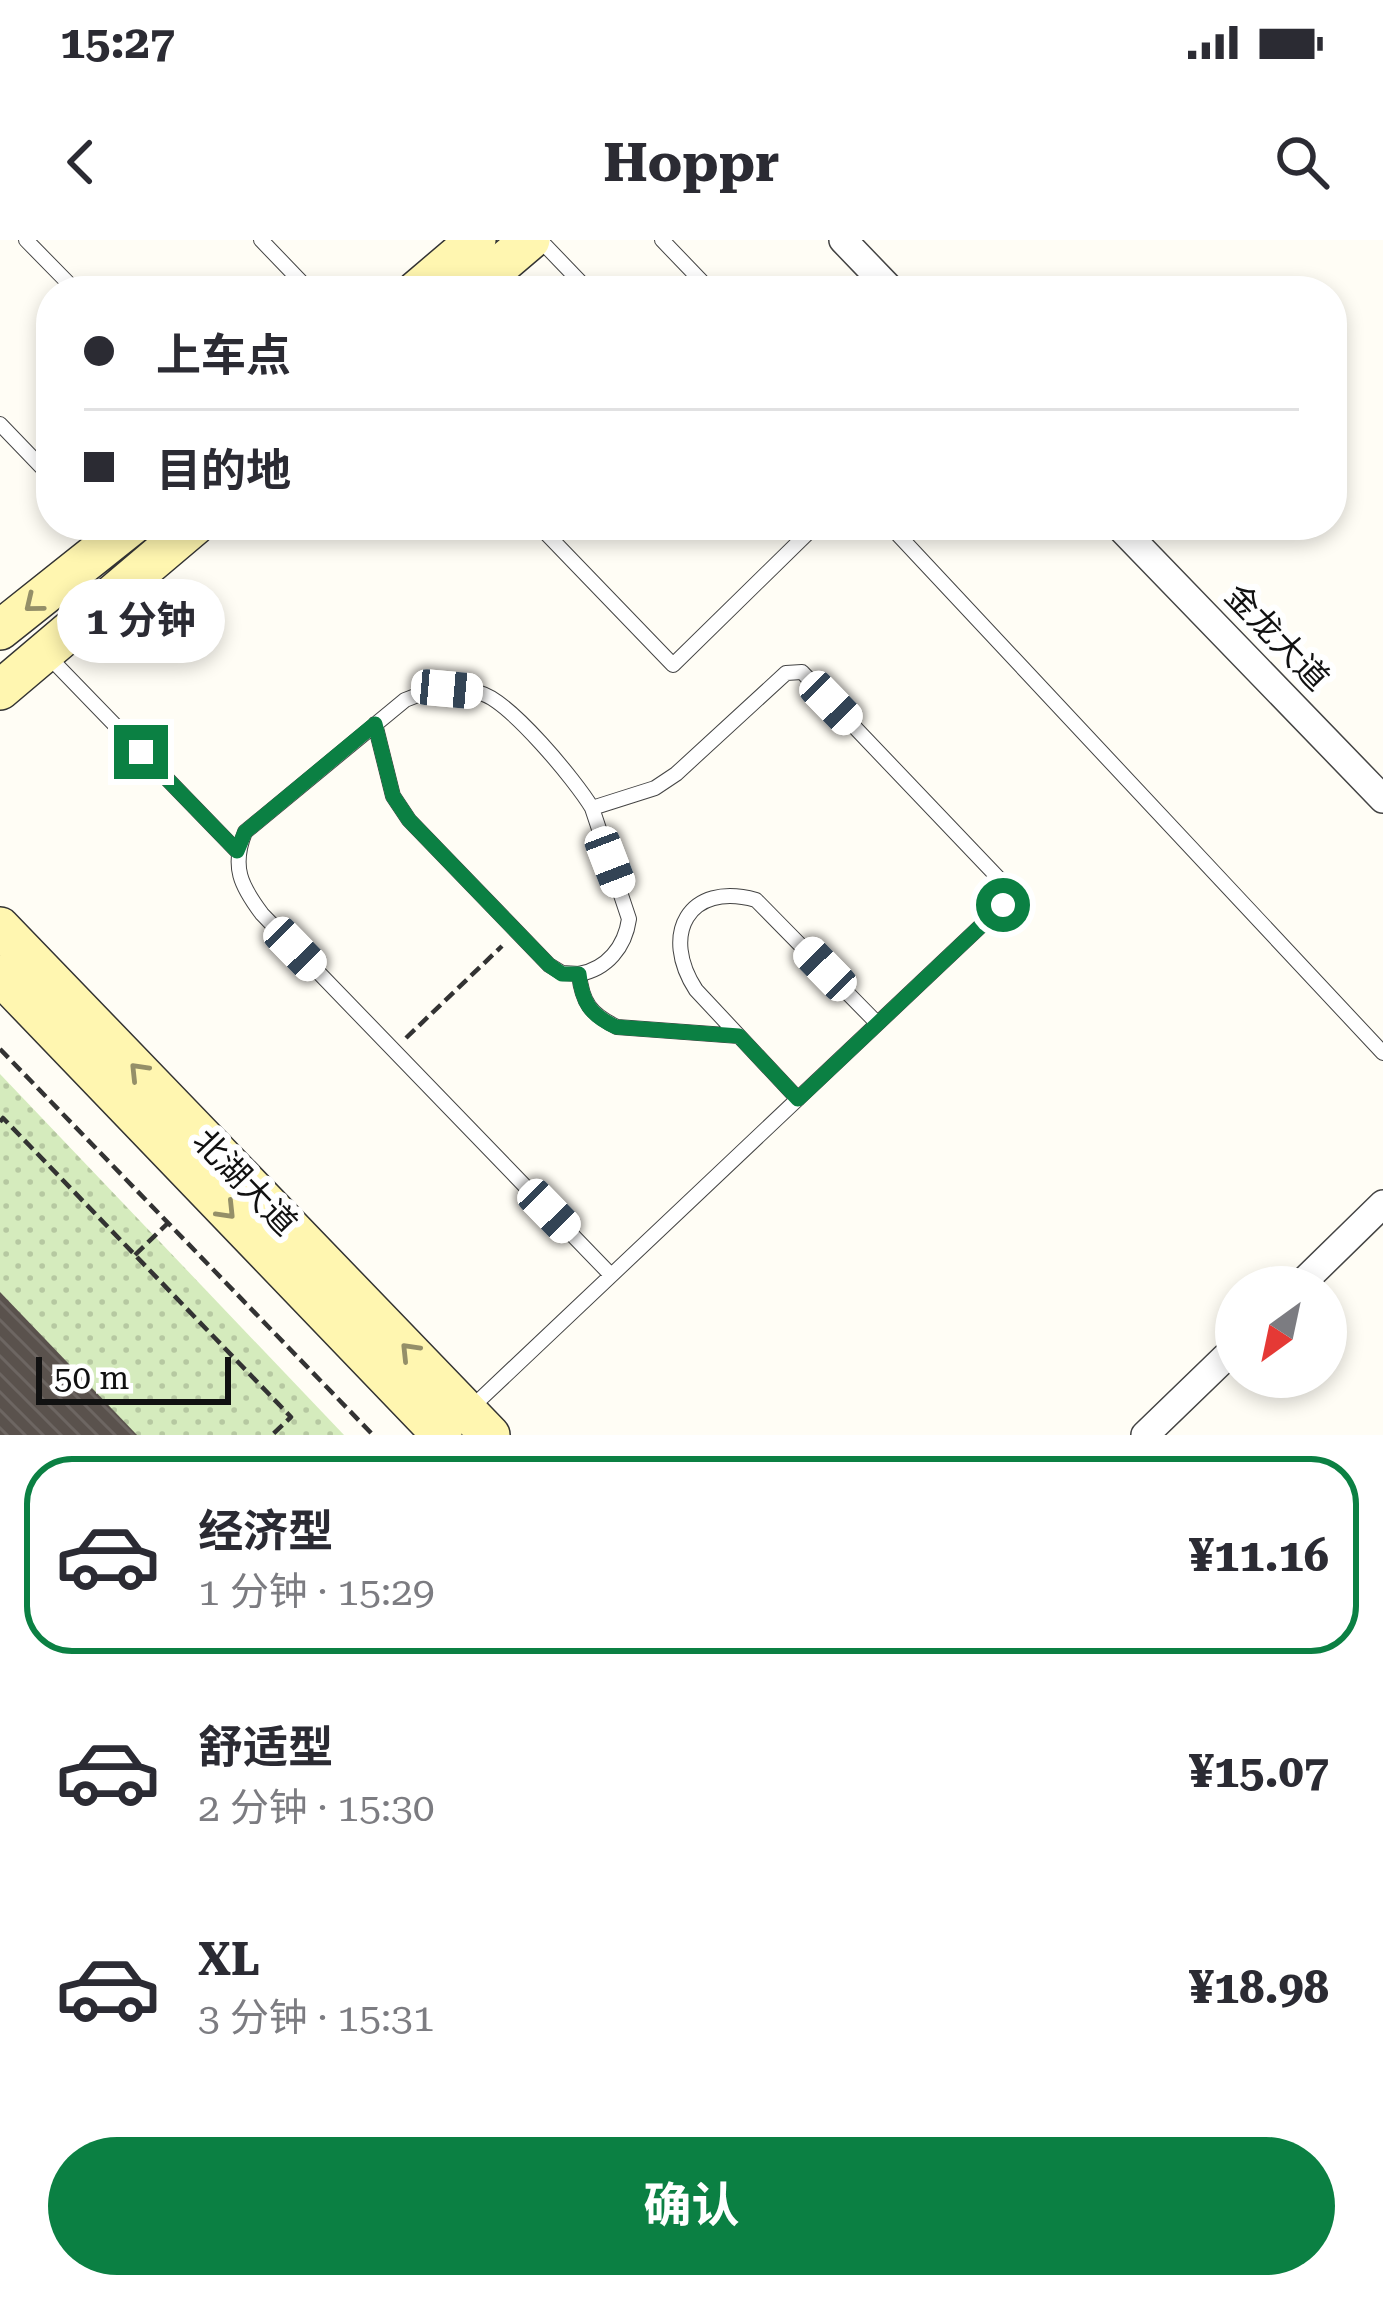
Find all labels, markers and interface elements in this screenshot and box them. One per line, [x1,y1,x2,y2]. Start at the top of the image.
text: 15:27 [60,16,175,69]
icon: back [48,129,114,195]
icon: search [1269,129,1335,195]
text: Hoppr [603,131,780,194]
text: 上车点 [156,329,291,382]
text: 目的地 [156,444,291,497]
street label: 金龙大道 [1217,576,1337,698]
callout: 1 分钟 [57,578,225,662]
one-way arrow [25,590,47,611]
text: 1 分钟 [86,598,196,644]
car [793,665,869,741]
car [410,668,484,710]
route end [114,725,168,779]
car [580,822,640,902]
route start [976,878,1030,932]
car [257,911,333,987]
car [787,931,863,1007]
one-way arrow [130,1063,152,1084]
street label: 北湖大道 [185,1121,305,1243]
car [511,1173,587,1249]
one-way arrow [212,1197,234,1219]
north arrow [1215,1266,1347,1398]
map controls [1215,1266,1347,1398]
one-way arrow [401,1343,423,1365]
scale bar [36,1351,231,1404]
text: 50 m [54,1358,129,1397]
icon: car [54,1501,162,1609]
text: 经济型 [198,1505,333,1558]
text: ¥11.16 [1189,1529,1329,1582]
text: 1 分钟 · 15:29 [198,1569,435,1615]
icon: car [54,1717,162,1825]
text: 舒适型 [198,1721,333,1774]
text: ¥15.07 [1189,1745,1329,1798]
text: 2 分钟 · 15:30 [198,1785,435,1831]
icon: car [54,1933,162,2041]
text: XL [198,1933,260,1986]
text: ¥18.98 [1189,1961,1329,2014]
text: 3 分钟 · 15:31 [198,1995,435,2041]
button: 确认 [48,2137,1335,2275]

